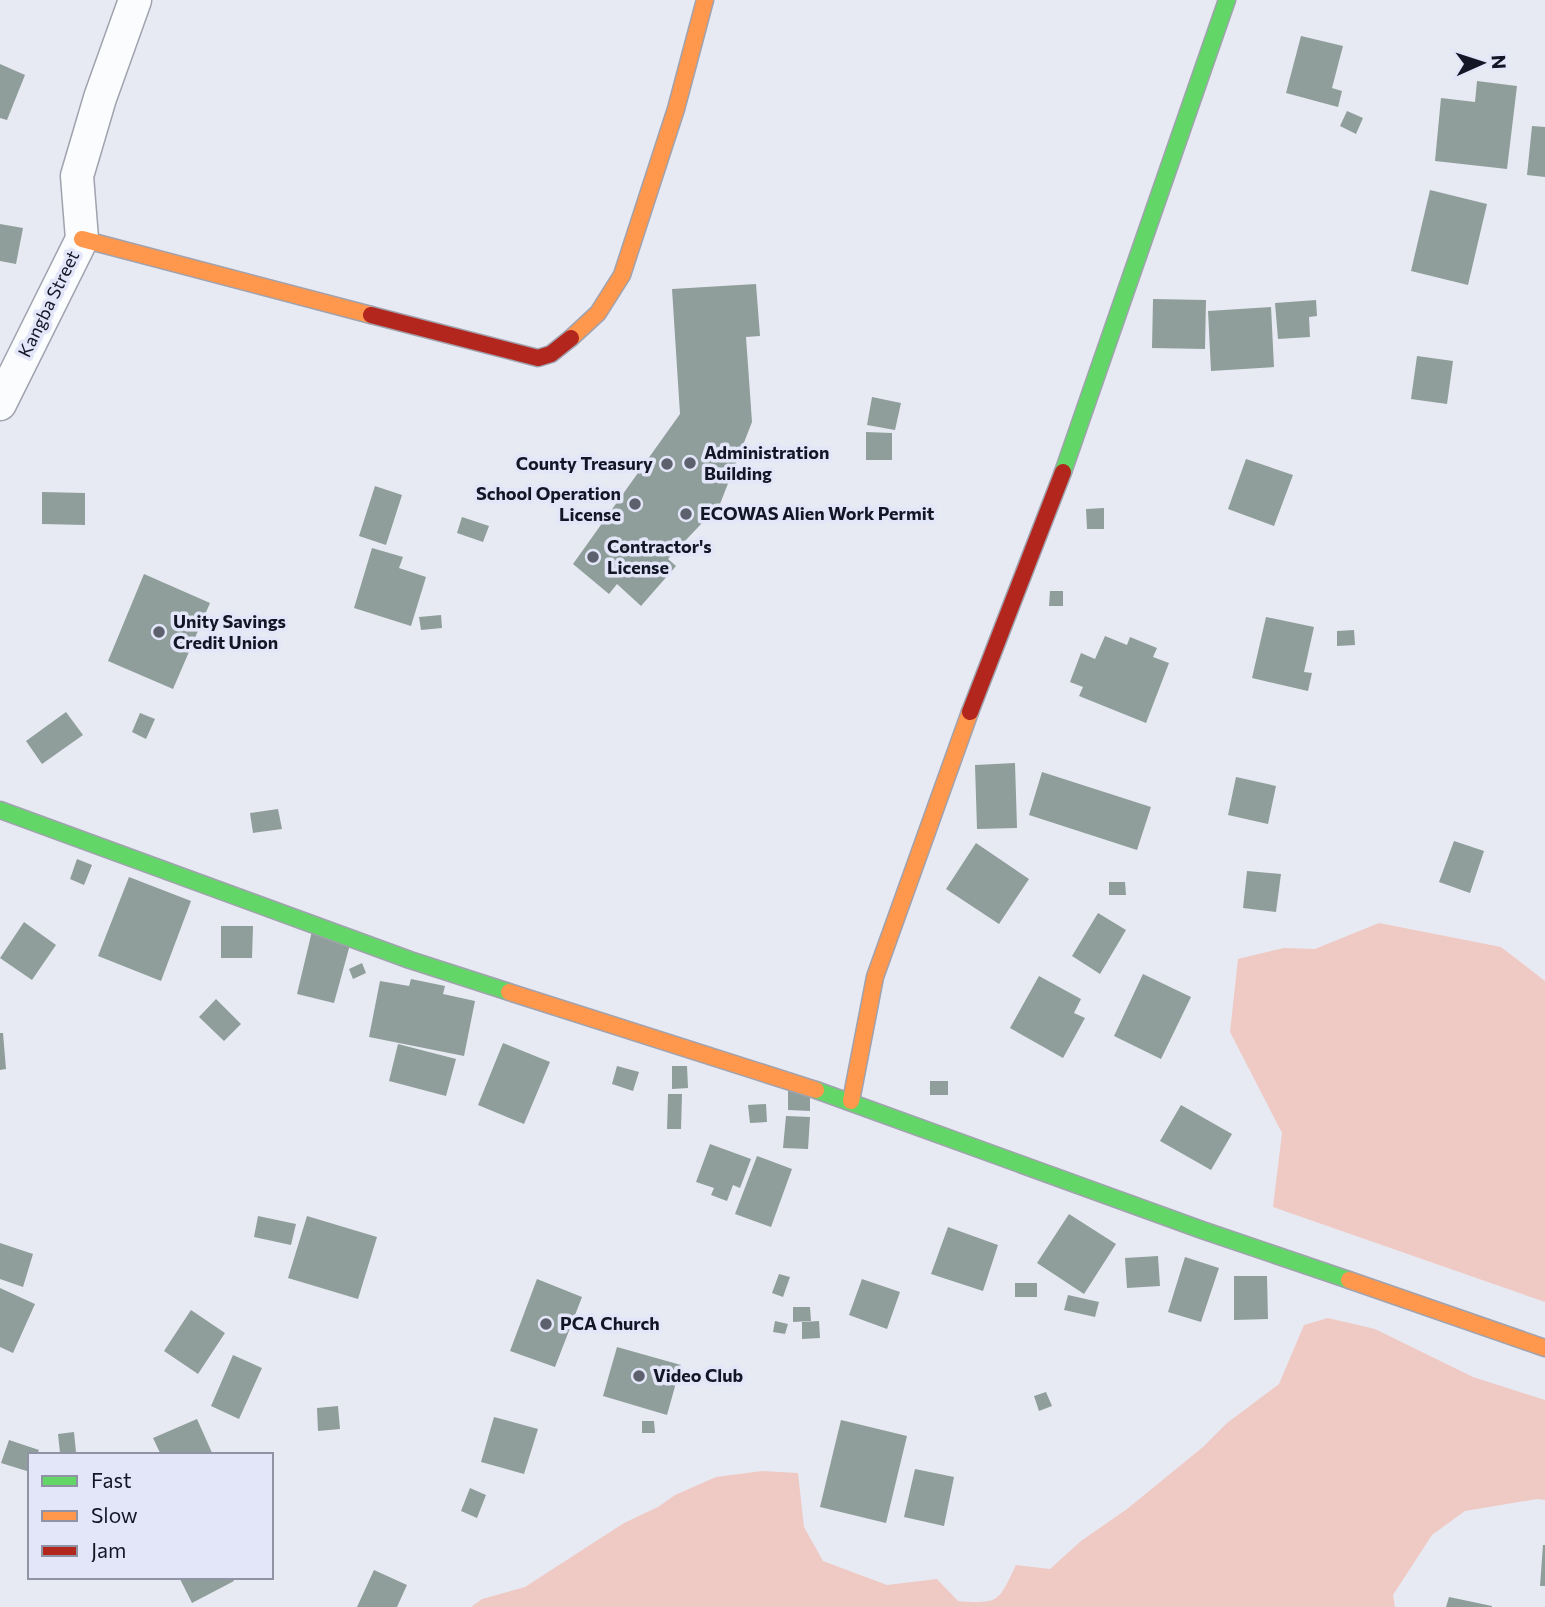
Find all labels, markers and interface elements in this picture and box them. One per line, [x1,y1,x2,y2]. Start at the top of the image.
north arrow [1447,28,1517,98]
text: N [1488,54,1511,70]
street label: Kangba Street [13,247,83,360]
place label: Administration Building [704,441,830,484]
place label: County Treasury [516,452,653,474]
marker: Administration Building [682,455,698,471]
marker: County Treasury [659,456,675,472]
place label: School Operation License [476,482,621,525]
marker: School Operation License [627,496,643,512]
place label: ECOWAS Alien Work Permit [700,502,935,524]
marker: ECOWAS Alien Work Permit [678,506,694,522]
place label: Contractor's License [607,535,712,578]
marker: Contractor's License [585,549,601,565]
place label: Unity Savings Credit Union [173,610,286,653]
marker: Unity Savings Credit Union [151,624,167,640]
place label: PCA Church [560,1312,660,1334]
marker: PCA Church [538,1316,554,1332]
place label: Video Club [653,1364,743,1386]
marker: Video Club [631,1368,647,1384]
legend [28,1453,273,1579]
text: Fast [91,1467,132,1492]
text: Slow [91,1502,138,1527]
text: Jam [91,1537,126,1562]

